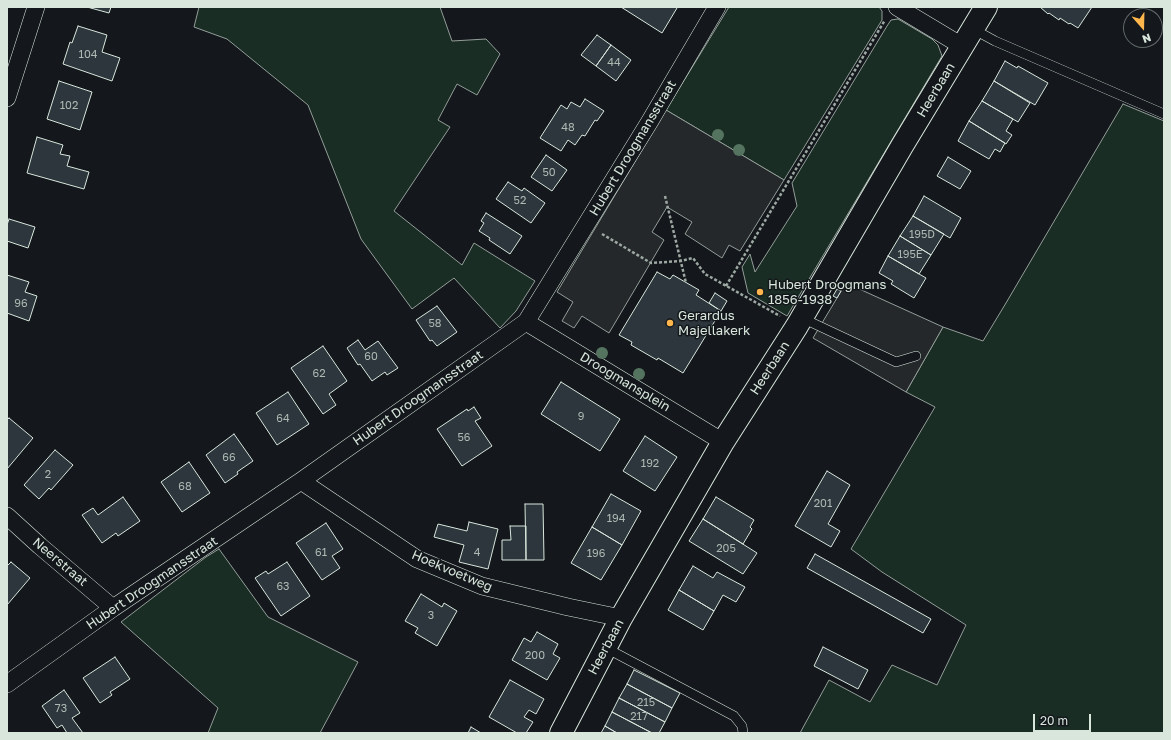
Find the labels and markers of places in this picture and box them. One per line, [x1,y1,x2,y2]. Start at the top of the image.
place label: Hubert Droogmans 1856-1938 [768,277,886,308]
marker: Hubert Droogmans 1856-1938 [755,287,765,297]
place label: Gerardus Majellakerk [678,308,750,339]
marker: Gerardus Majellakerk [665,318,675,328]

